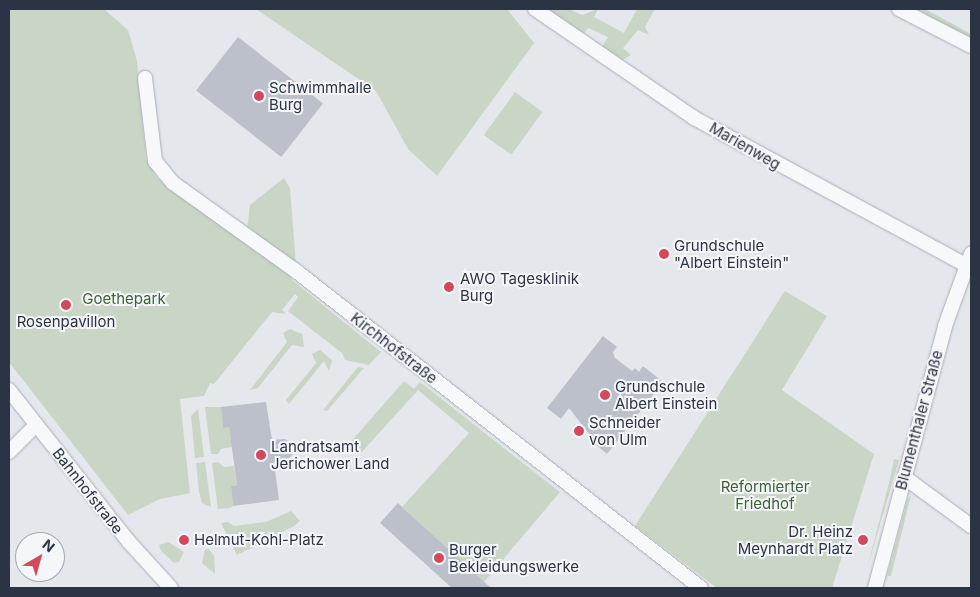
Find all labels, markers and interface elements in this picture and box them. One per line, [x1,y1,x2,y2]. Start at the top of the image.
place label: Schwimmhalle Burg [269,78,372,113]
marker: Schwimmhalle Burg [253,90,265,102]
street label: Marienweg [706,118,784,174]
place label: Grundschule "Albert Einstein" [674,236,789,271]
marker: Grundschule "Albert Einstein" [658,248,670,260]
place label: AWO Tagesklinik Burg [460,269,579,304]
marker: AWO Tagesklinik Burg [442,280,456,294]
park label: Goethepark [82,290,166,308]
marker: Rosenpavillon [60,299,72,311]
street label: Kirchhofstraße [347,309,441,387]
place label: Rosenpavillon [17,313,115,331]
street label: Blumenthaler Straße [892,348,946,492]
place label: Grundschule Albert Einstein [615,377,717,412]
marker: Grundschule Albert Einstein [599,389,611,401]
place label: Schneider von Ulm [589,413,661,448]
marker: Schneider von Ulm [573,425,585,437]
place label: Landratsamt Jerichower Land [271,437,390,472]
street label: Bahnhofstraße [49,445,127,537]
marker: Landratsamt Jerichower Land [255,449,267,461]
park label: Reformierter Friedhof [721,477,809,512]
place label: Dr. Heinz Meynhardt Platz [738,522,853,557]
place label: Helmut-Kohl-Platz [194,531,324,549]
north arrow [15,532,65,582]
marker: Helmut-Kohl-Platz [178,534,190,546]
marker: Dr. Heinz Meynhardt Platz [857,534,869,546]
text: N [39,536,58,556]
place label: Burger Bekleidungswerke [449,540,579,575]
marker: Burger Bekleidungswerke [433,552,445,564]

